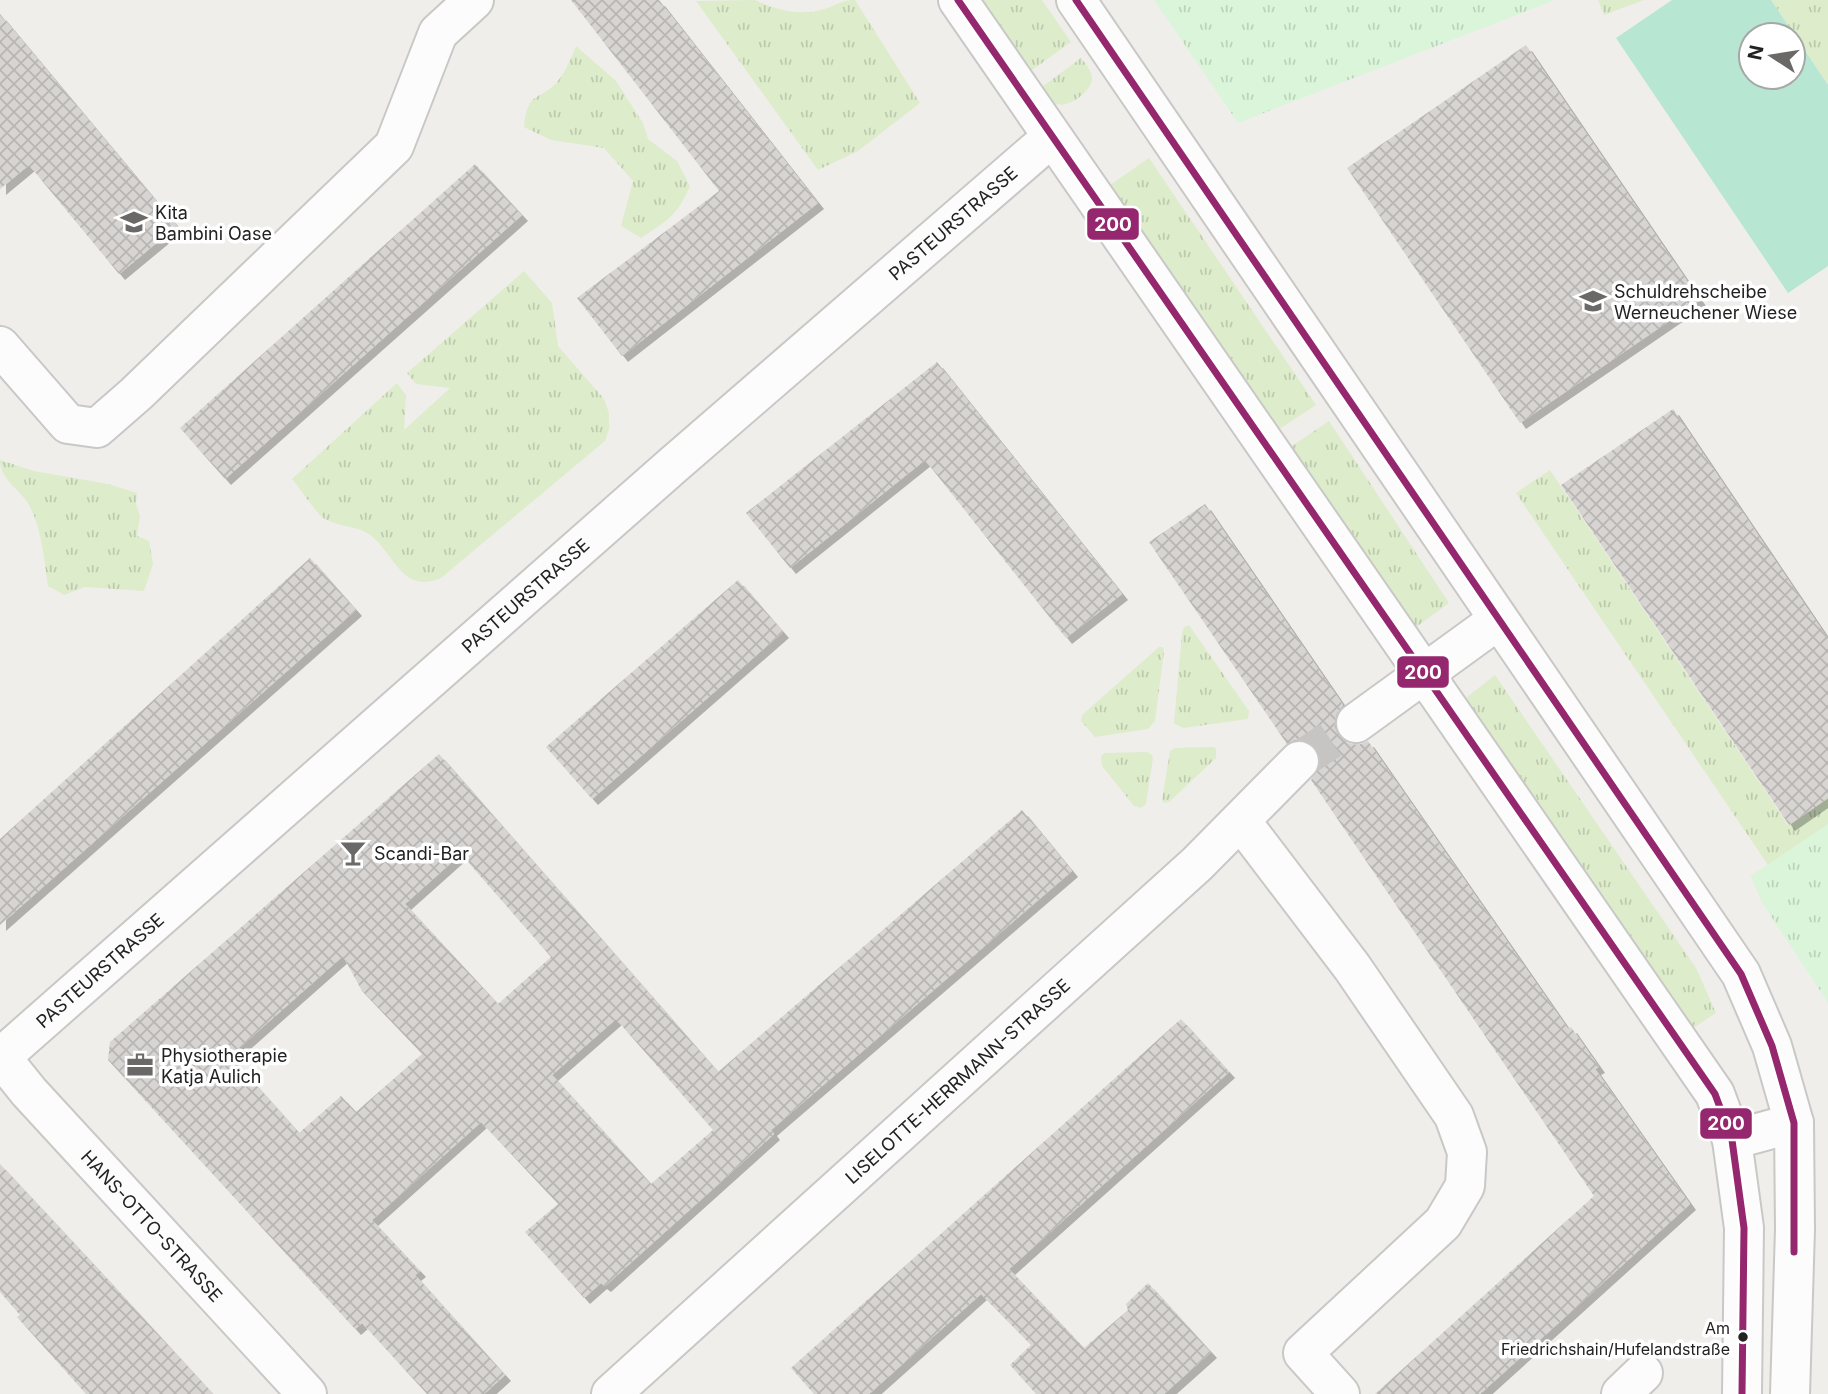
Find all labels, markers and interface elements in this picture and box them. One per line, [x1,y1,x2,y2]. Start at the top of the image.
north arrow [1737,21,1807,91]
text: N [1743,43,1769,62]
street label: PASTEURSTRASSE [884,162,1021,284]
place label: Kita Bambini Oase [155,202,272,244]
school or university icon: Kita Bambini Oase [119,207,149,237]
line badge: 200 [1086,207,1140,241]
text: 200 [1094,213,1132,236]
place label: Schuldrehscheibe Werneuchener Wiese [1614,281,1797,323]
school or university icon: Schuldrehscheibe Werneuchener Wiese [1578,286,1608,316]
street label: PASTEURSTRASSE [457,534,593,657]
line badge: 200 [1396,655,1450,689]
text: 200 [1404,661,1442,684]
bar icon: Scandi-Bar [338,838,368,868]
place label: Scandi-Bar [374,843,469,864]
street label: PASTEURSTRASSE [32,908,168,1032]
street label: LISELOTTE-HERRMANN-STRASSE [841,974,1074,1188]
place label: Physiotherapie Katja Aulich [161,1045,287,1087]
office icon: Physiotherapie Katja Aulich [125,1050,155,1080]
line badge: 200 [1699,1107,1753,1140]
text: 200 [1707,1112,1745,1135]
street label: HANS-OTTO-STRASSE [77,1146,227,1306]
place label: Am Friedrichshain/Hufelandstraße [1501,1318,1730,1359]
marker: Am Friedrichshain/Hufelandstraße [1736,1330,1750,1344]

